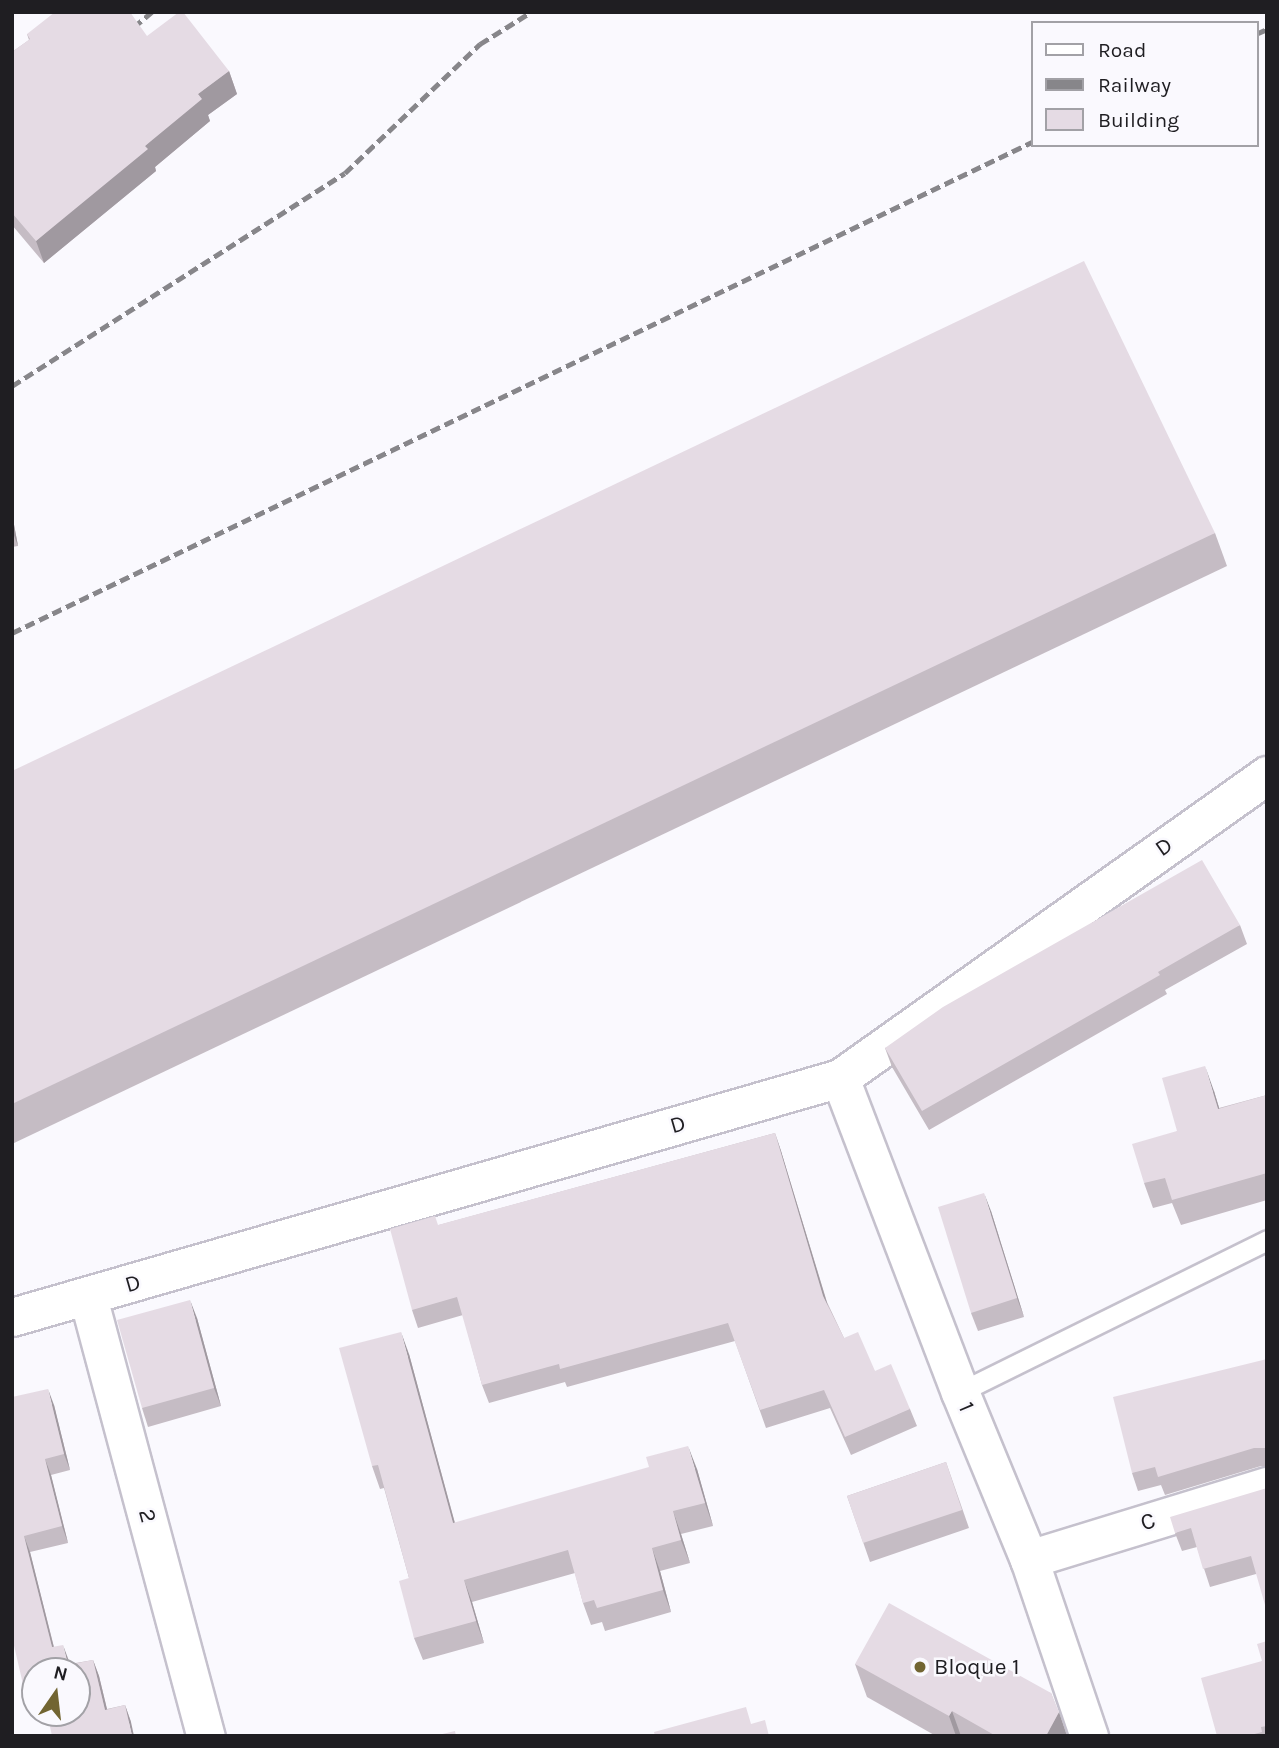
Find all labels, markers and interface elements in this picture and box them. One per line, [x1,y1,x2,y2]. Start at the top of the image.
legend [1030,21,1258,147]
text: Road [1098,38,1146,62]
text: Railway [1098,73,1171,97]
text: Building [1098,108,1179,132]
street label: D [1150,831,1178,863]
street label: D [667,1110,689,1140]
street label: D [122,1269,144,1299]
street label: 1 [952,1398,980,1416]
street label: 2 [132,1506,162,1526]
street label: C [1137,1507,1159,1537]
place label: Bloque 1 [934,1653,1020,1681]
north arrow [21,1657,91,1727]
marker: Bloque 1 [912,1659,928,1675]
text: N [51,1661,70,1686]

